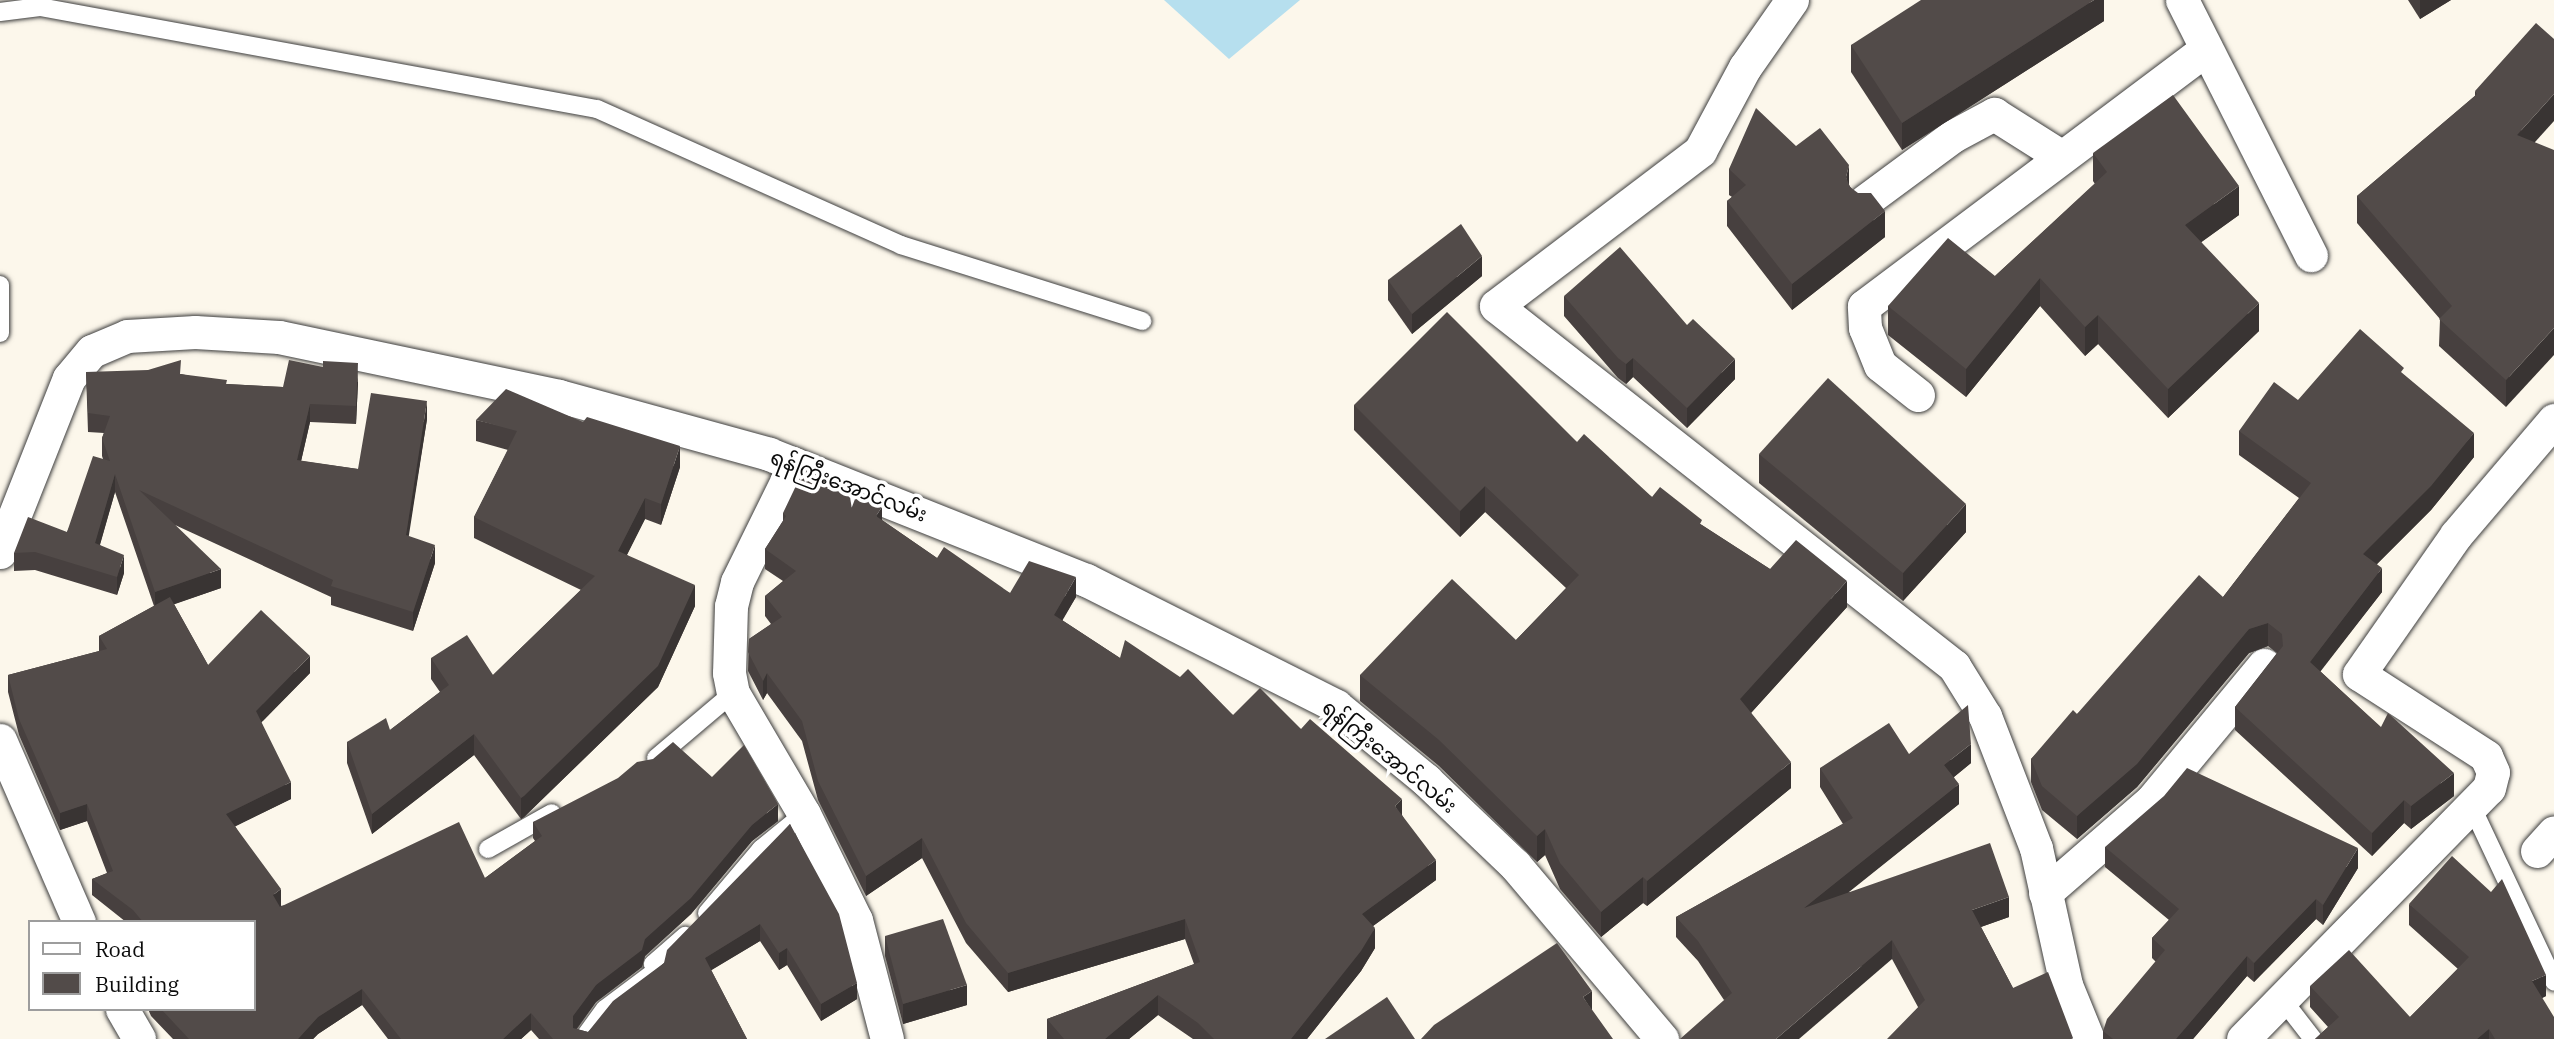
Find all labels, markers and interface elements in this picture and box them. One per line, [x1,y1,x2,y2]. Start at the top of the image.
street label: ရန်ကြီးအောင်လမ်း [767,444,931,526]
street label: ရန်ကြီးအောင်လမ်း [1318,694,1462,818]
legend [28,920,256,1011]
text: Road [95,935,145,963]
text: Building [95,970,179,998]

